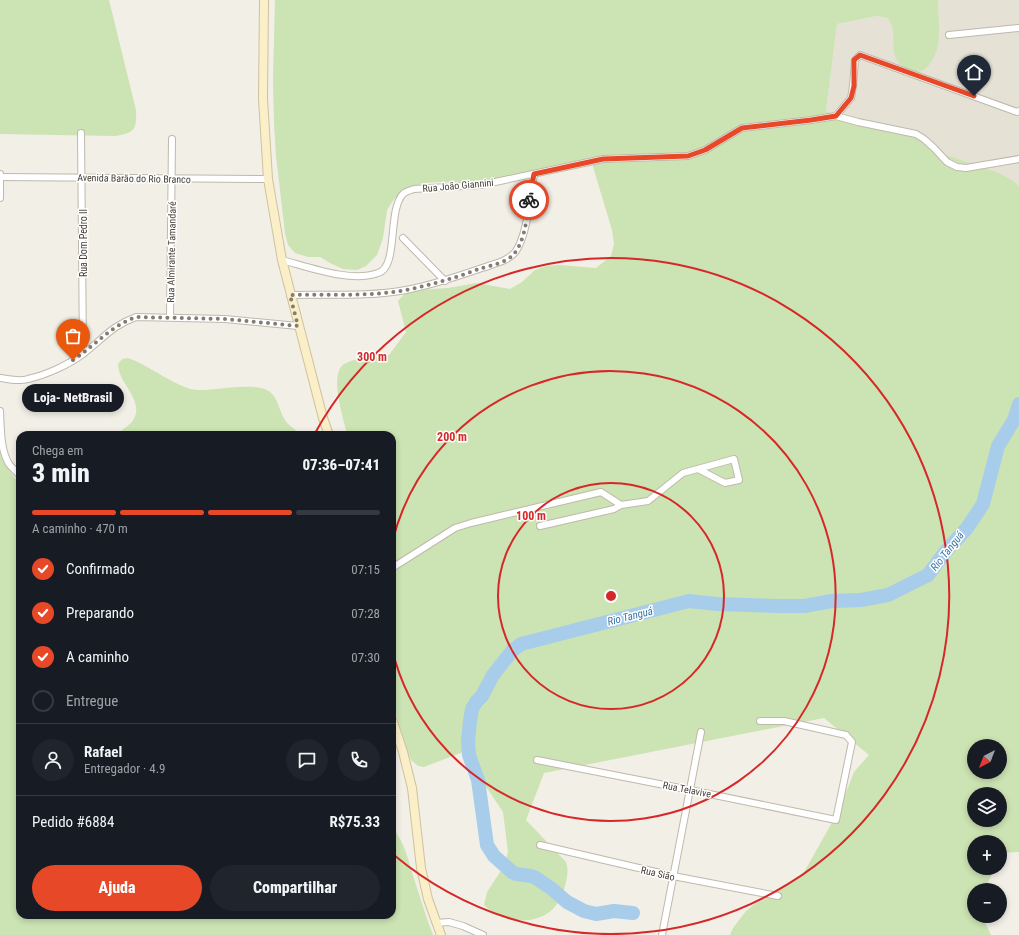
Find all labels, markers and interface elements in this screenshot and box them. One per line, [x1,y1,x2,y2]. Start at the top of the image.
pin [957,55,991,96]
icon: home [963,61,985,83]
street label: Avenida Barão do Rio Branco [77,172,191,185]
street label: Rua João Giannini [422,177,494,194]
courier [509,180,549,220]
icon: bike [518,189,540,211]
street label: Rua Almirante Tamandaré [165,201,178,303]
street label: Rua Dom Pedro II [78,209,89,277]
pin [56,319,90,360]
icon: bag [62,325,84,347]
text: 300 m [357,350,387,364]
callout: Loja- NetBrasil [22,384,124,412]
text: Loja- NetBrasil [34,390,112,405]
text: 200 m [437,430,467,444]
text: Chega em [32,443,83,458]
text: 07:36–07:41 [302,456,380,474]
text: 3 min [32,458,90,488]
text: 100 m [516,509,546,523]
text: A caminho · 470 m [32,521,128,536]
water label: Rio Tanguá [928,528,967,574]
icon: check [32,558,54,580]
text: Confirmado [66,560,135,578]
text: 07:15 [351,562,380,577]
centre of rings [604,589,618,603]
icon: check [32,602,54,624]
text: Preparando [66,604,134,622]
water label: Rio Tanguá [606,604,655,628]
text: 07:28 [351,606,380,621]
icon: check [32,646,54,668]
text: A caminho [66,648,129,666]
text: 07:30 [351,650,380,665]
text: Entregue [66,692,118,710]
button: person [32,739,74,781]
button: chat [286,739,328,781]
button: phone [338,739,380,781]
north arrow [967,739,1007,779]
map controls [967,739,1007,923]
text: Rafael [84,743,122,761]
text: Entregador · 4.9 [84,761,166,776]
street label: Rua Telavive [662,779,712,800]
button: layers [967,787,1007,827]
text: Pedido #6884 [32,813,114,831]
text: R$75.33 [329,813,380,831]
button: + [967,835,1007,875]
street label: Rua Sião [640,864,676,883]
button: Ajuda [32,865,202,911]
button: Compartilhar [210,865,380,911]
button: − [967,883,1007,923]

